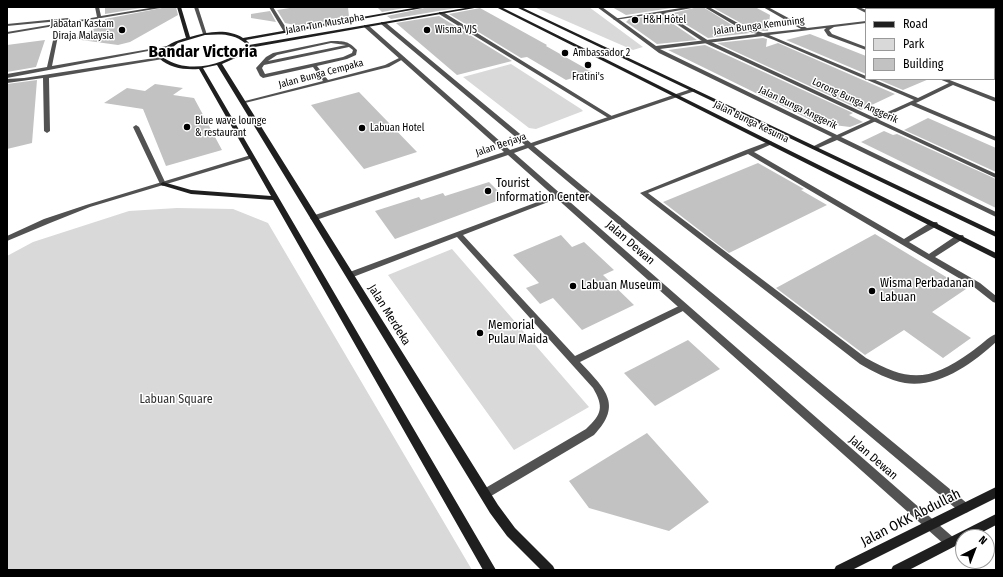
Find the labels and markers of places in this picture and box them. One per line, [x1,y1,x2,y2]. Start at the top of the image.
place label: H&H Hôtel [643,14,686,26]
marker: H&H Hôtel [630,15,640,25]
place label: Jabatan Kastam Diraja Malaysia [50,18,114,42]
place label: Wisma VJS [435,24,477,36]
marker: Jabatan Kastam Diraja Malaysia [117,25,127,35]
marker: Wisma VJS [422,25,432,35]
place label: Ambassador 2 [573,47,630,59]
marker: Ambassador 2 [560,48,570,58]
marker: Fratini's [583,60,593,70]
place label: Fratini's [572,71,604,83]
place label: Blue wave lounge & restaurant [195,115,266,138]
marker: Blue wave lounge & restaurant [182,122,192,132]
place label: Labuan Hotel [370,122,424,134]
marker: Labuan Hotel [357,123,367,133]
place label: Tourist Information Center [496,177,589,205]
marker: Tourist Information Center [483,186,493,196]
place label: Wisma Perbadanan Labuan [880,277,974,305]
place label: Labuan Museum [581,279,661,293]
marker: Labuan Museum [568,281,578,291]
marker: Wisma Perbadanan Labuan [867,286,877,296]
place label: Memorial Pulau Maida [488,319,548,347]
marker: Memorial Pulau Maida [475,328,485,338]

